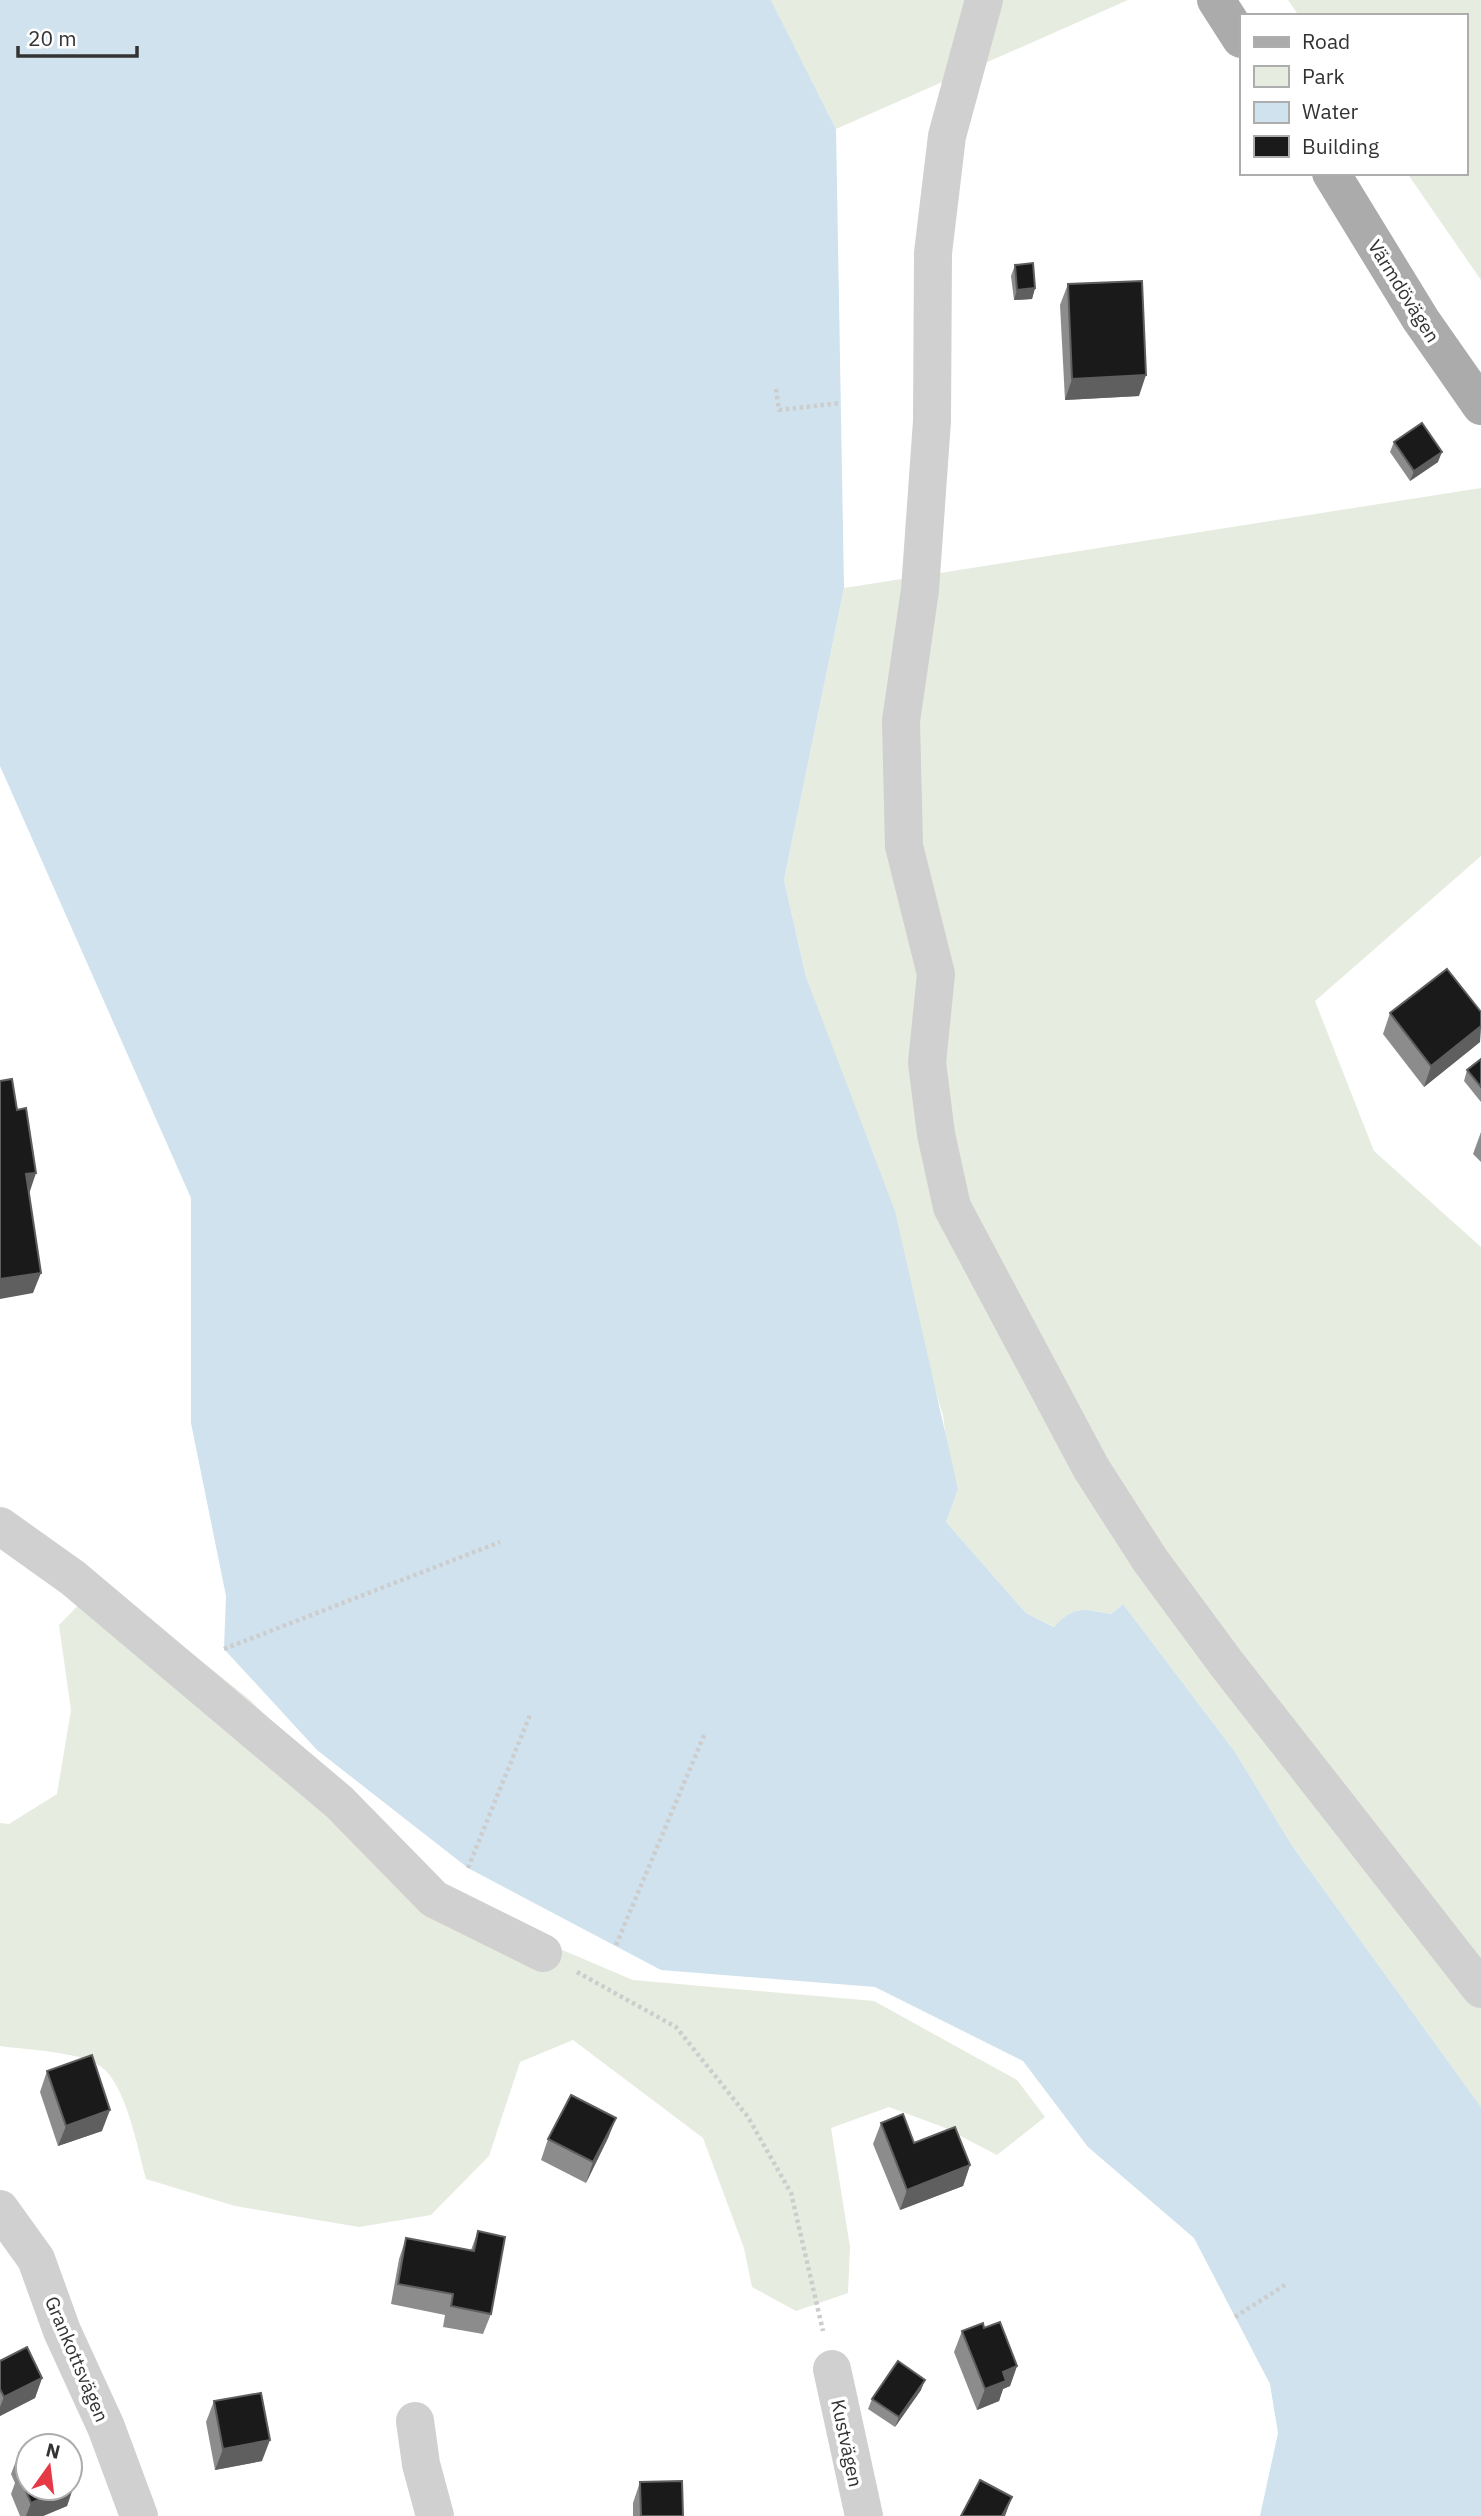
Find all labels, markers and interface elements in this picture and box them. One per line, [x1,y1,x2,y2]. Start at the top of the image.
scale bar [18,14,136,58]
legend [1240,14,1467,175]
text: 20 m [28,24,77,52]
text: Road [1302,27,1350,55]
text: Park [1302,62,1345,90]
text: Water [1302,97,1359,125]
text: Building [1302,132,1379,160]
street label: Värmdövägen [1363,235,1445,347]
street label: Grankottsvägen [40,2293,114,2425]
street label: Kustvägen [826,2397,868,2489]
north arrow [14,2432,84,2502]
text: N [44,2437,63,2464]

